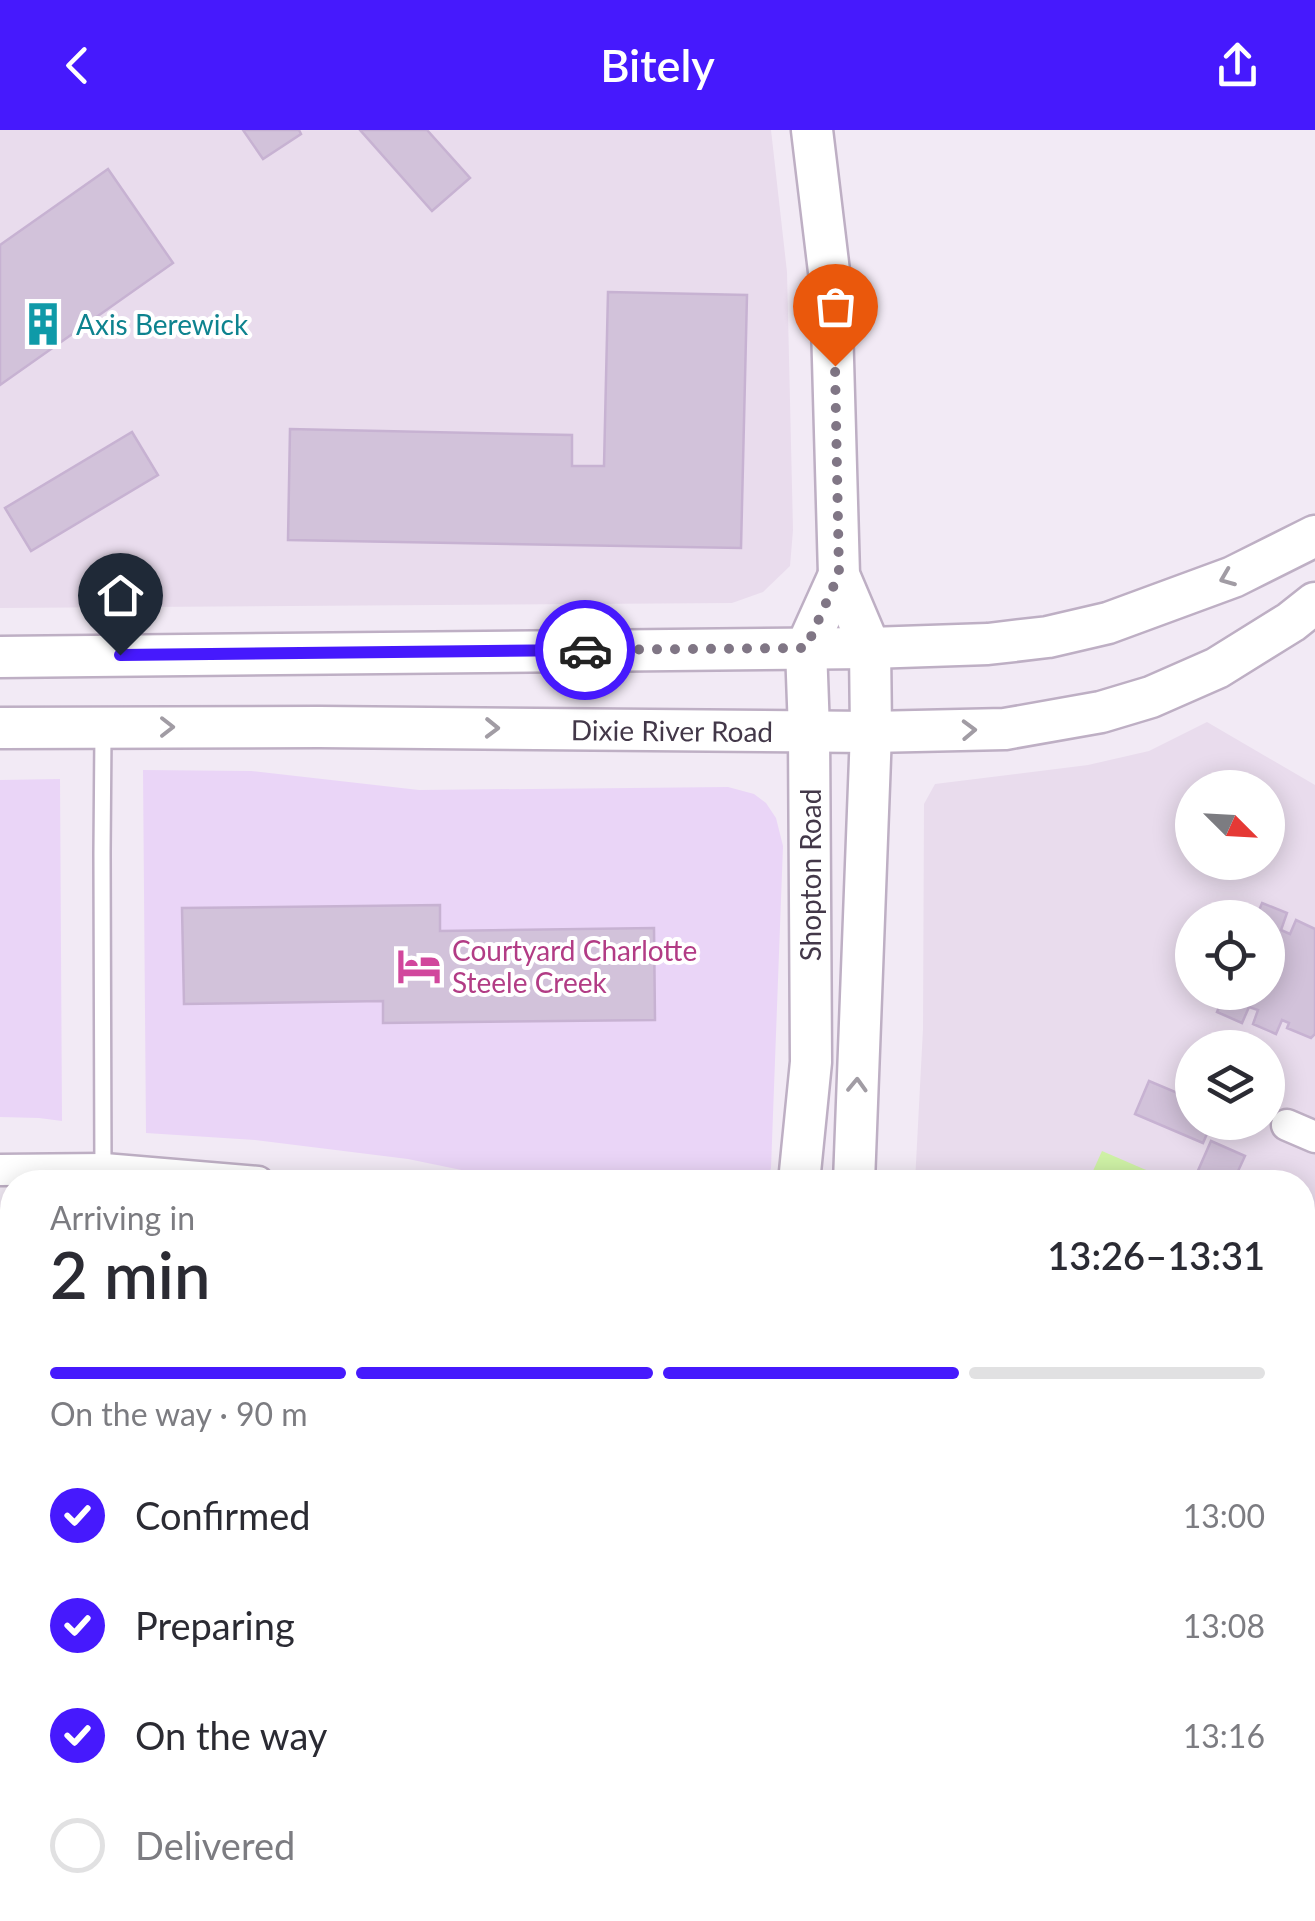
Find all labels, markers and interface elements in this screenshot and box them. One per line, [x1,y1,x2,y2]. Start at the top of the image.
icon: back [50,38,105,93]
text: Bitely [600,38,715,92]
icon: share [1210,38,1265,93]
pin [793,264,878,367]
icon: bag [808,279,863,334]
building icon: Axis Berewick [19,300,67,348]
place label: Axis Berewick [76,307,249,341]
pin [78,553,163,656]
one-way arrow [1219,567,1237,587]
icon: home [93,568,148,623]
courier [535,600,635,700]
icon: car [558,623,613,678]
street label: Dixie River Road [571,712,773,748]
one-way arrow [160,716,176,738]
one-way arrow [485,718,501,739]
one-way arrow [961,719,977,740]
north arrow [1175,770,1285,880]
map controls [1175,770,1285,1140]
street label: Shopton Road [793,789,827,961]
button: locate [1175,900,1285,1010]
place label: Courtyard Charlotte Steele Creek [452,933,697,999]
hotel icon: Courtyard Charlotte Steele Creek [395,942,443,990]
button: layers [1175,1030,1285,1140]
one-way arrow [847,1077,868,1093]
text: Arriving in [50,1198,195,1237]
text: 13:26–13:31 [1047,1232,1265,1278]
text: 2 min [50,1235,210,1313]
text: On the way · 90 m [50,1394,308,1433]
icon: check [50,1488,105,1543]
text: Confirmed [135,1492,311,1538]
text: 13:00 [1183,1496,1265,1535]
icon: check [50,1598,105,1653]
text: Preparing [135,1602,295,1648]
text: 13:08 [1183,1606,1265,1645]
icon: check [50,1708,105,1763]
text: On the way [135,1712,327,1758]
text: 13:16 [1183,1716,1265,1755]
text: Delivered [135,1822,295,1868]

